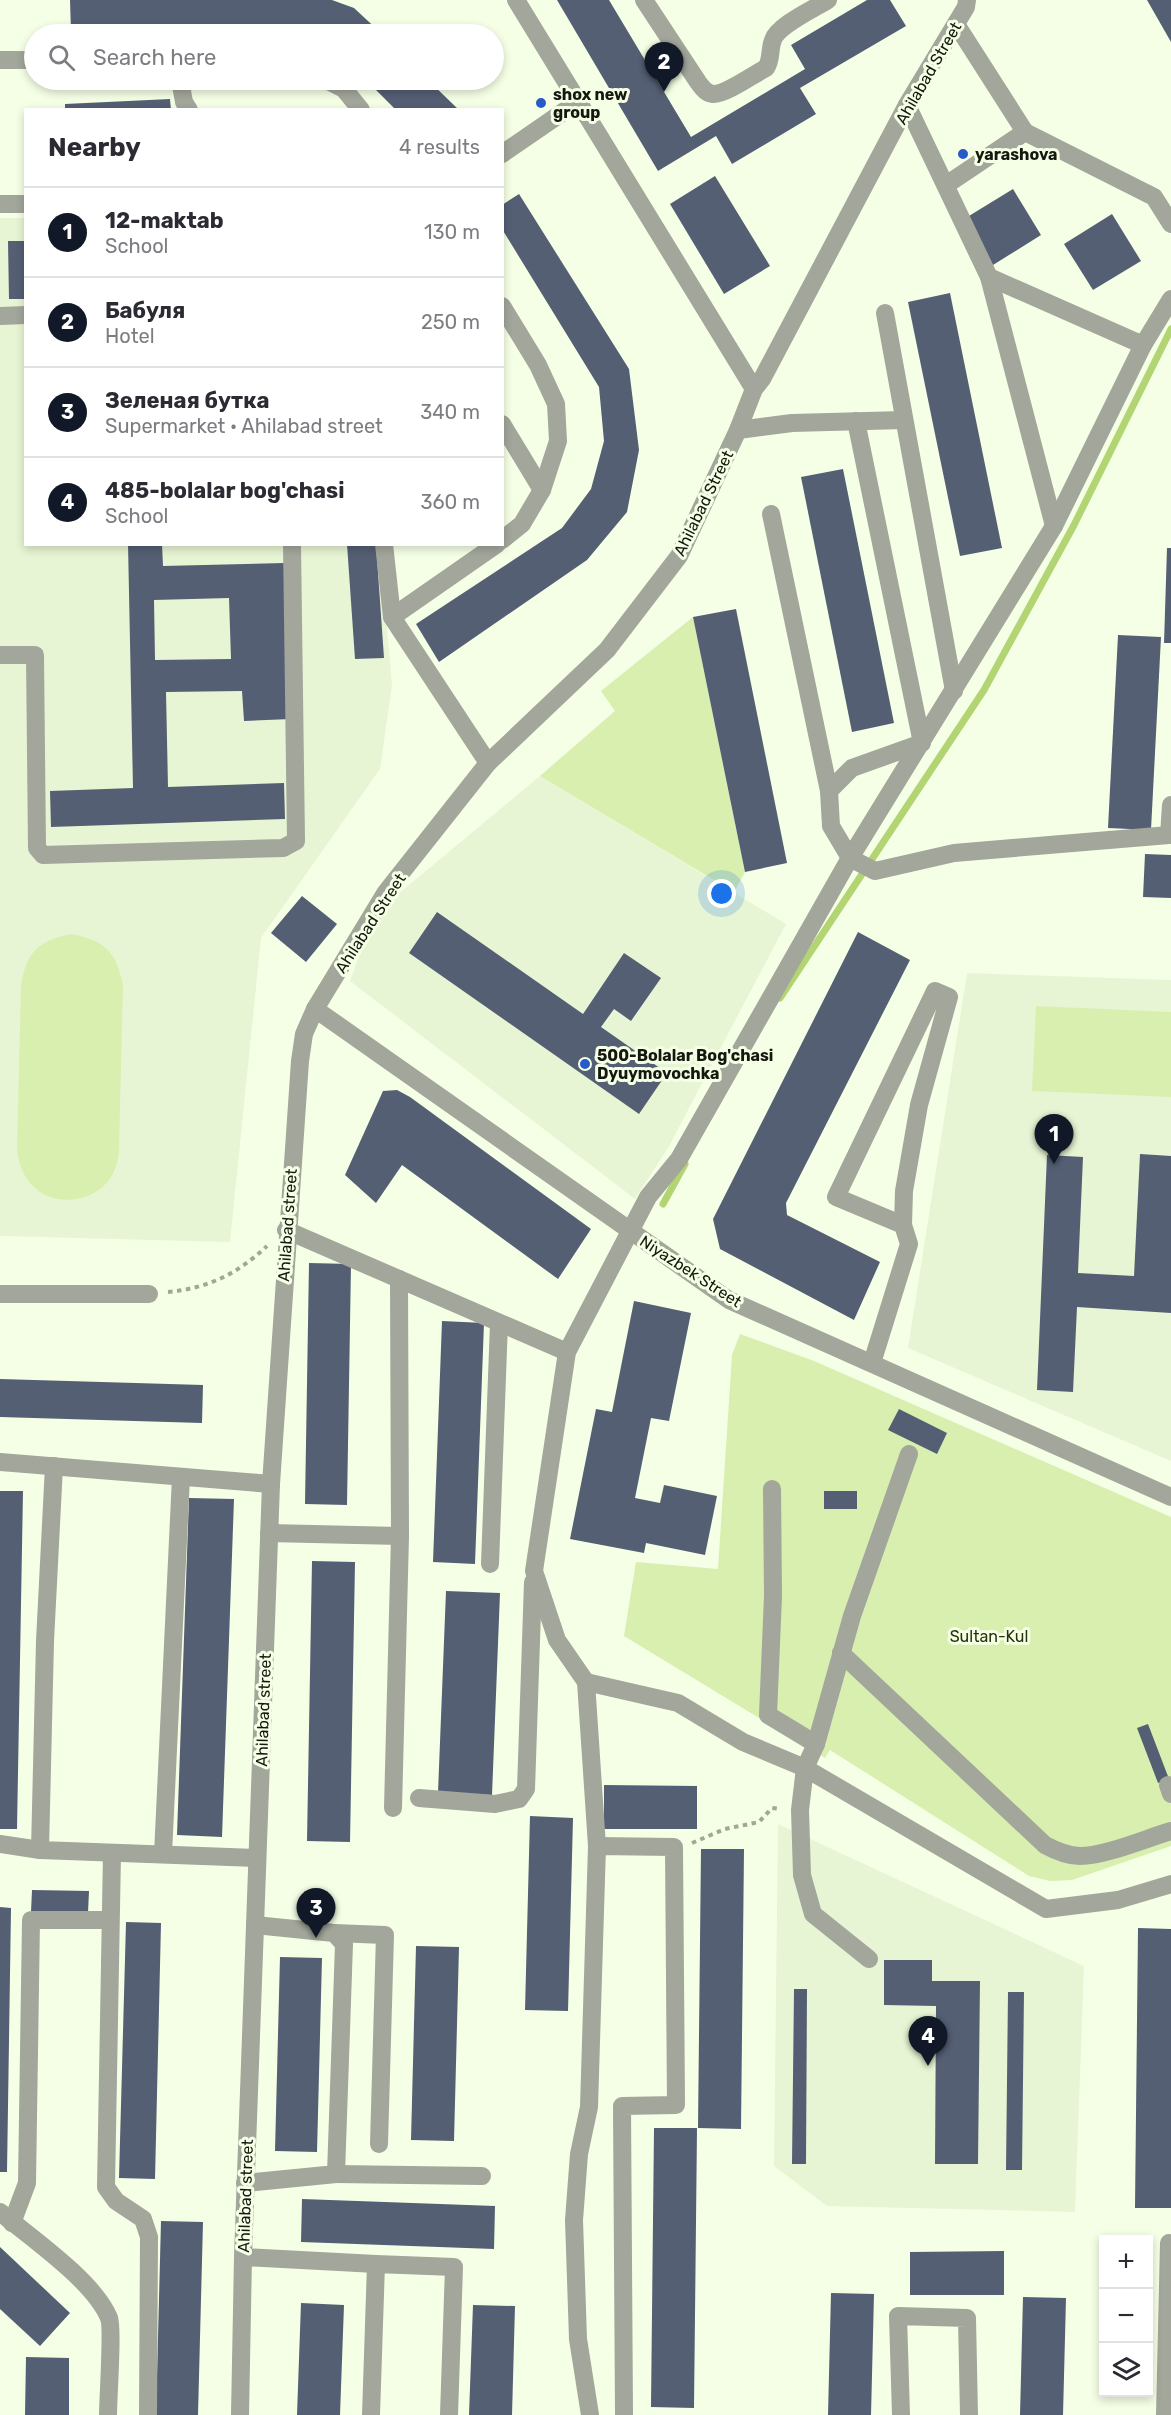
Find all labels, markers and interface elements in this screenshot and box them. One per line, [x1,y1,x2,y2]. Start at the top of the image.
street label: Ahilabad Street [891,19,965,128]
search box [24,24,504,90]
icon: search [45,41,78,74]
pin: 2 [644,42,684,92]
text: Search here [93,44,216,71]
place label: shox new group [553,85,628,122]
marker: shox new group [534,96,548,110]
text: Nearby [48,132,141,163]
text: 4 results [399,135,480,159]
place label: yarashova [975,145,1058,164]
marker: yarashova [956,147,970,161]
text: 12-maktab [105,207,224,234]
text: 1 [63,220,72,244]
text: 130 m [424,220,480,244]
text: School [105,234,168,258]
text: Бабуля [105,297,185,324]
text: 2 [61,310,74,334]
text: 250 m [421,310,480,334]
text: Hotel [105,324,155,348]
text: Зеленая бутка [105,387,269,414]
text: 3 [61,400,74,424]
text: 340 m [420,400,480,424]
text: Supermarket · Ahilabad street [105,414,383,438]
street label: Ahilabad Street [670,447,737,559]
text: 485-bolalar bog'chasi [105,477,344,504]
text: 4 [61,490,74,514]
text: 360 m [421,490,480,514]
text: School [105,504,168,528]
street label: Ahilabad Street [331,870,410,977]
your location [707,879,736,908]
place label: 500-Bolalar Bog'chasi Dyuymovochka [597,1046,773,1083]
marker: 500-Bolalar Bog'chasi Dyuymovochka [578,1057,592,1071]
pin: 1 [1034,1114,1074,1164]
street label: Ahilabad street [274,1168,301,1282]
street label: Niyazbek Street [636,1232,745,1311]
park label: Sultan-Kul [950,1627,1028,1646]
street label: Ahilabad street [252,1653,275,1767]
pin: 3 [296,1888,336,1938]
pin: 4 [908,2016,948,2066]
street label: Ahilabad street [234,2139,257,2253]
map controls [1099,2235,1153,2397]
button: + [1099,2235,1153,2289]
button: − [1099,2289,1153,2343]
button: layers [1099,2343,1153,2397]

